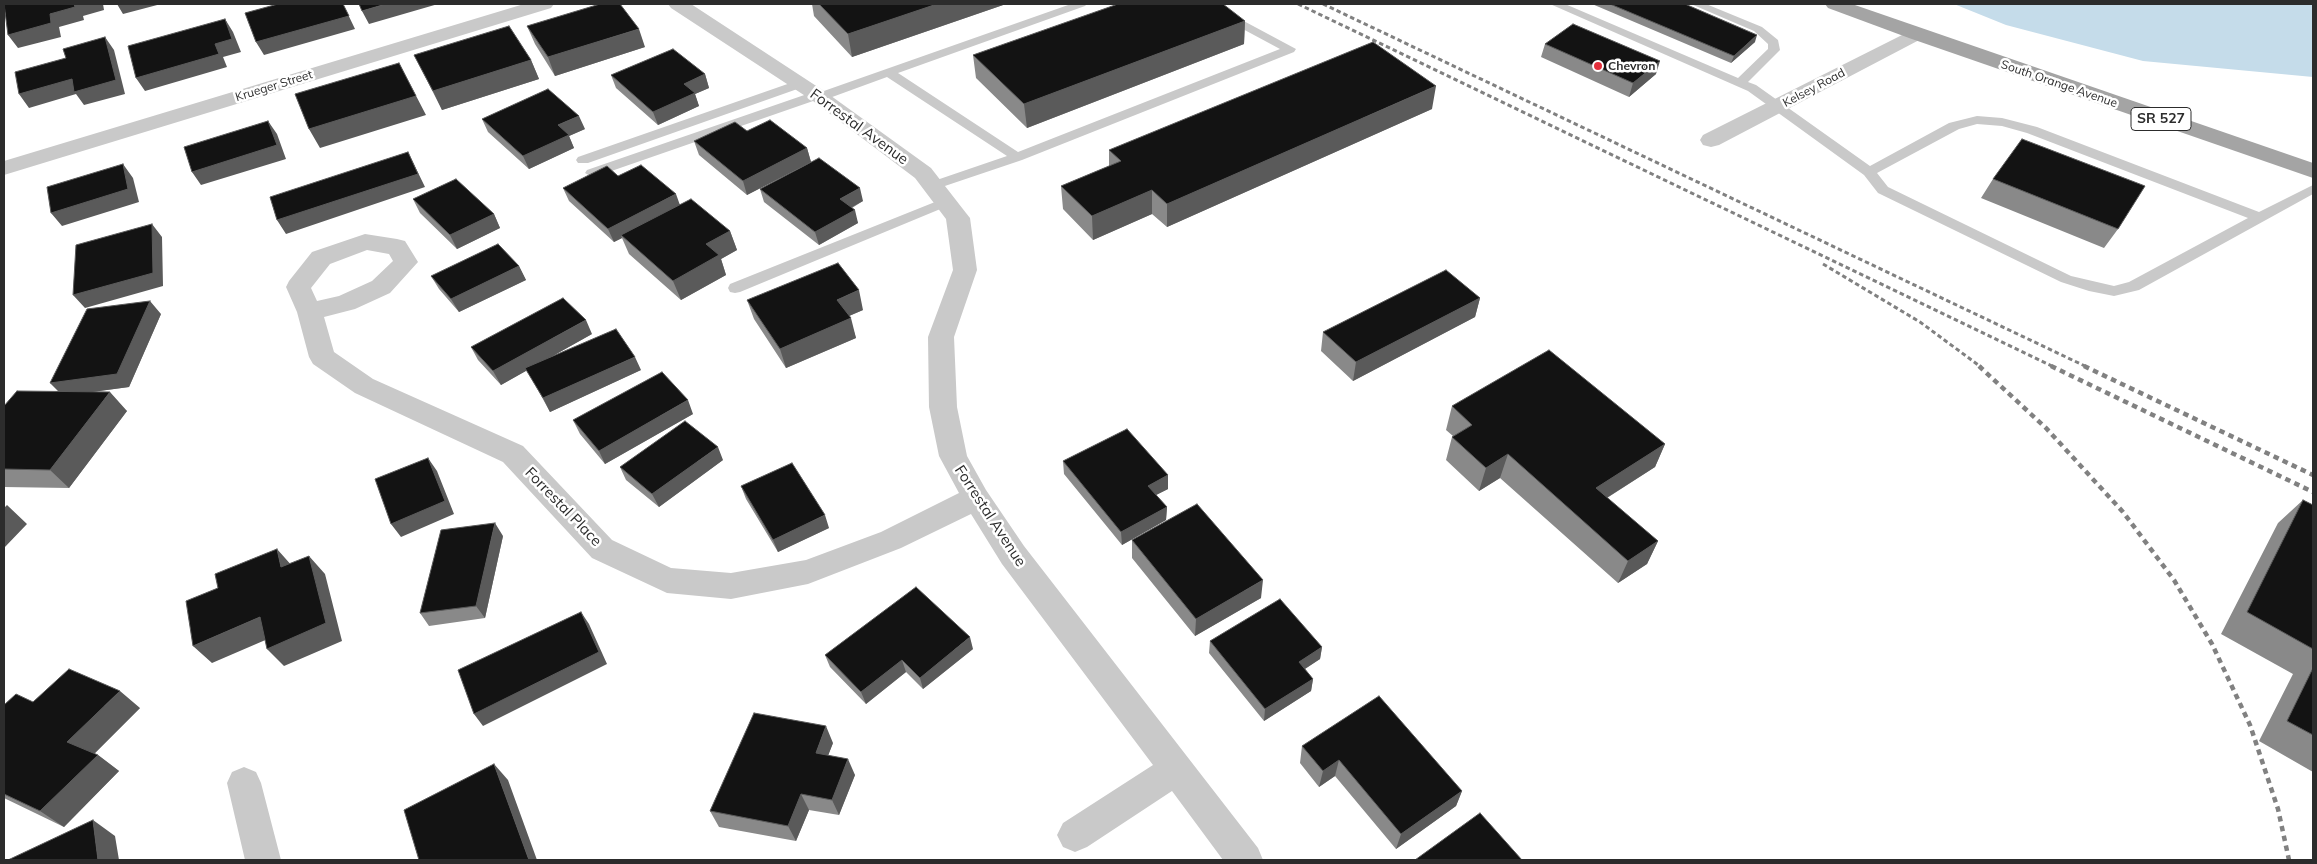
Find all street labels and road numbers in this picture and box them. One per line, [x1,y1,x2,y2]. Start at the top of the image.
street label: South Orange Avenue [1999,57,2119,111]
street label: Kelsey Road [1781,66,1847,110]
street label: Krueger Street [234,67,314,105]
street label: Forrestal Avenue [806,85,912,169]
road number: SR 527 [2131,108,2191,130]
street label: Forrestal Avenue [951,462,1029,570]
street label: Forrestal Place [521,464,605,550]

